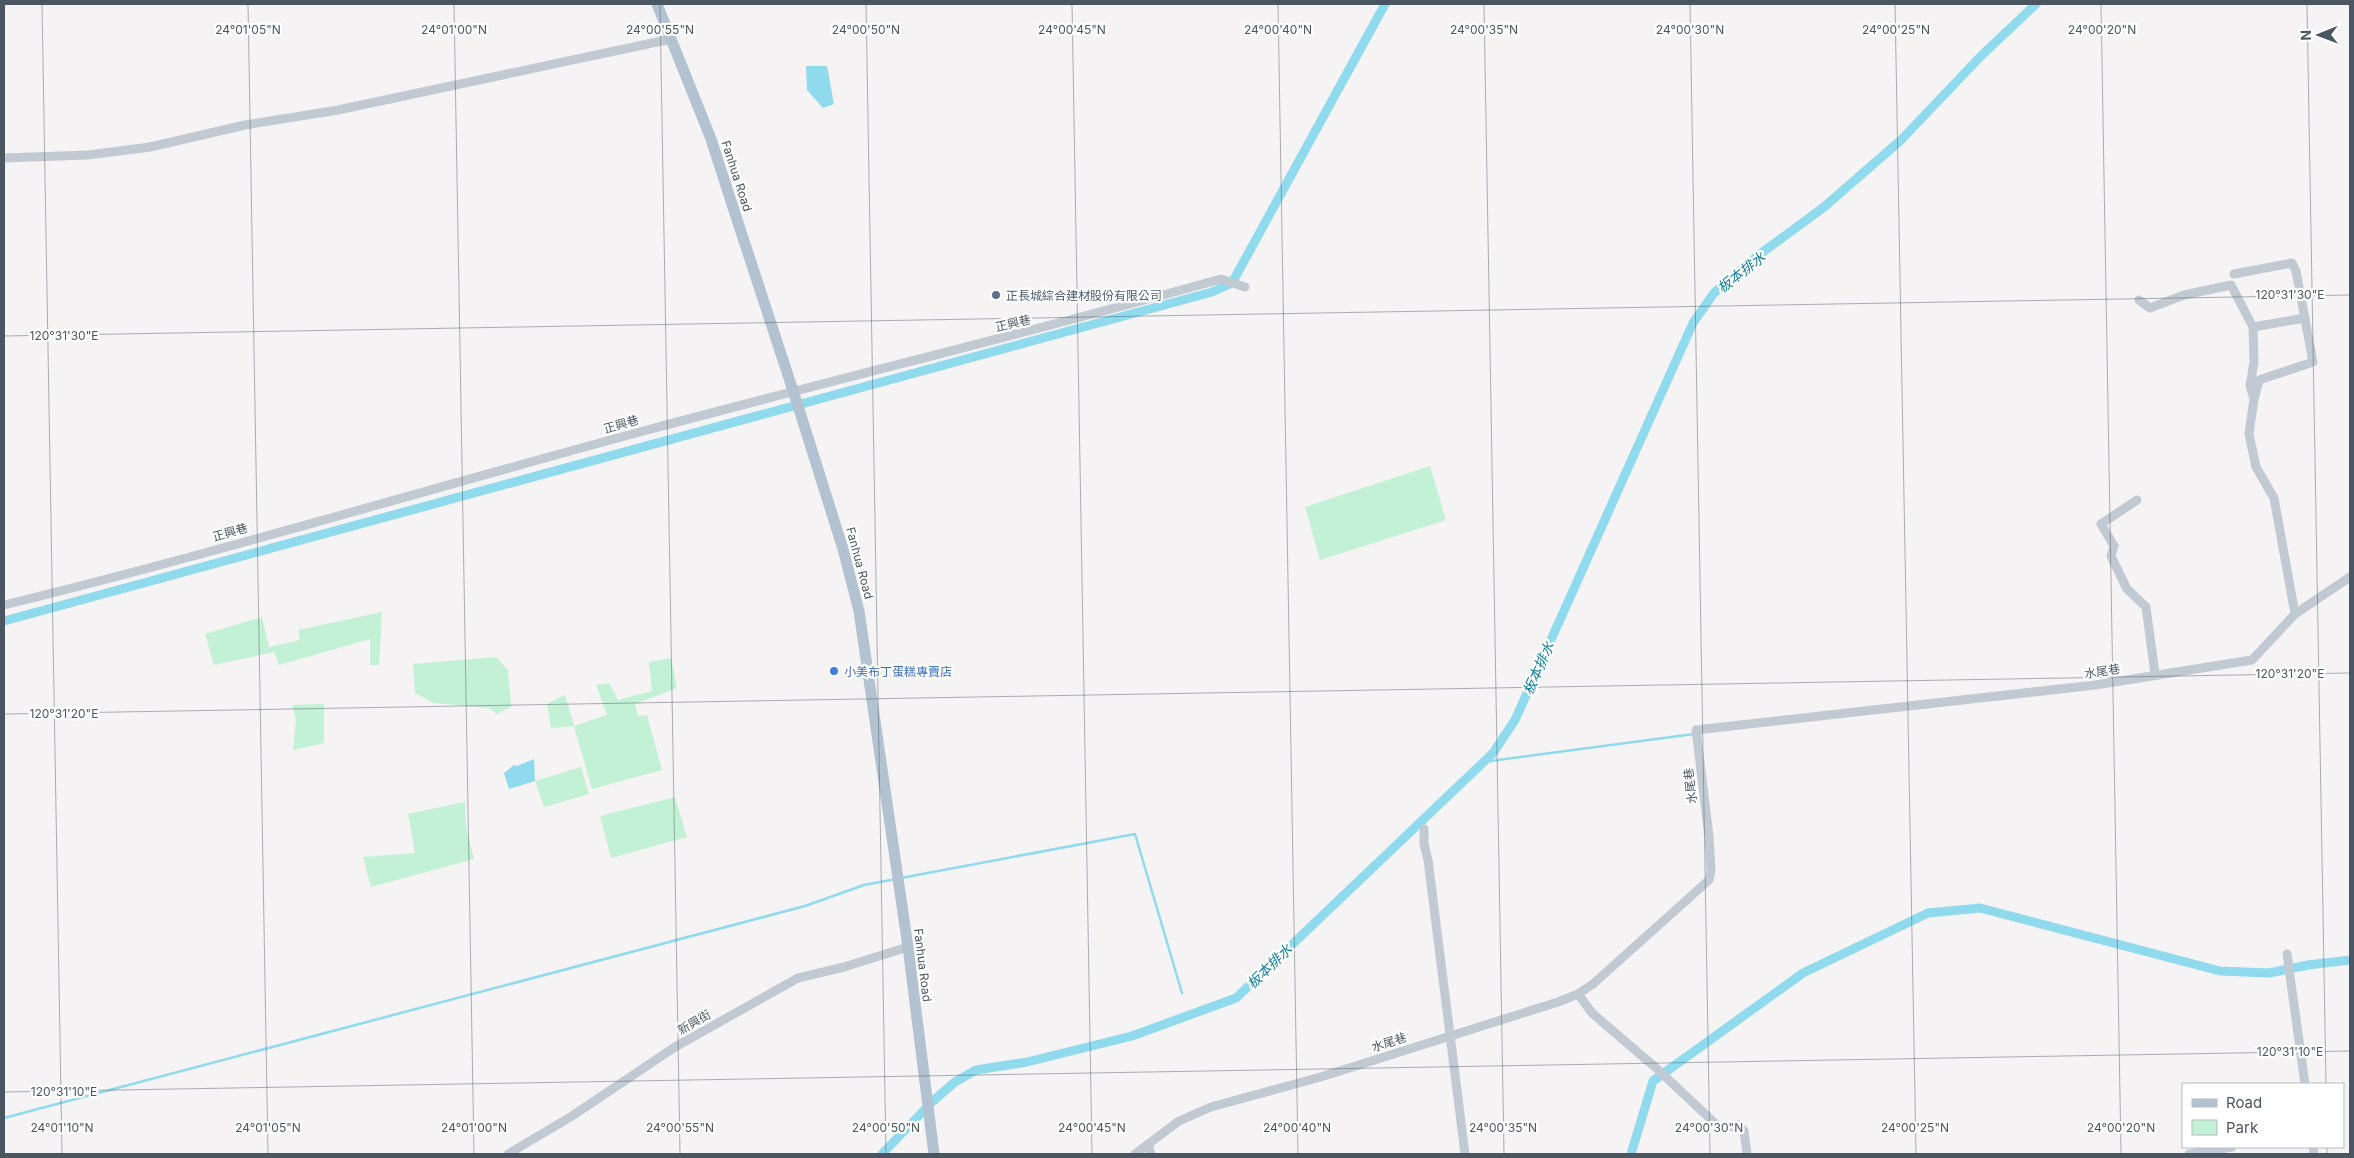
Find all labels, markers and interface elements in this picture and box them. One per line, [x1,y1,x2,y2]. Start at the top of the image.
north arrow [2294,10,2344,60]
text: 24°01'05"N [215,22,281,37]
text: 24°01'00"N [421,22,487,37]
text: 24°00'55"N [626,22,694,37]
text: 24°00'50"N [832,22,900,37]
text: 24°00'45"N [1038,22,1106,37]
text: 24°00'40"N [1244,22,1312,37]
text: 24°00'35"N [1450,22,1518,37]
text: 24°00'30"N [1656,22,1724,37]
text: 24°00'25"N [1862,22,1930,37]
text: 24°00'20"N [2068,22,2136,37]
text: N [2297,30,2314,41]
street label: Fanhua Road [718,139,756,213]
water label: 板本排水 [1714,247,1769,296]
text: 120°31'30"E [2256,287,2324,302]
place label: 正長城綜合建材股份有限公司 [1006,288,1162,303]
marker: 正長城綜合建材股份有限公司 [990,289,1002,301]
street label: 正興巷 [994,312,1032,334]
text: 120°31'30"E [30,328,98,343]
street label: 正興巷 [602,412,640,436]
street label: 正興巷 [211,520,249,544]
street label: Fanhua Road [843,525,877,601]
water label: 板本排水 [1519,638,1558,697]
street label: 水尾巷 [2083,661,2121,681]
place label: 小美布丁蛋糕專賣店 [844,664,952,679]
marker: 小美布丁蛋糕專賣店 [828,665,840,677]
text: 120°31'20"E [2256,666,2324,681]
text: 120°31'20"E [30,706,98,721]
street label: 水尾巷 [1680,767,1700,805]
street label: Fanhua Road [911,927,935,1003]
water label: 板本排水 [1243,940,1296,992]
street label: 新興街 [675,1007,713,1037]
street label: 水尾巷 [1370,1029,1408,1055]
text: 120°31'10"E [2257,1044,2323,1059]
legend [2182,1083,2344,1148]
text: 120°31'10"E [31,1084,97,1099]
text: Road [2226,1093,2262,1112]
text: Park [2226,1118,2259,1137]
text: 24°01'10"N [30,1120,94,1135]
text: 24°01'05"N [235,1120,301,1135]
text: 24°01'00"N [441,1120,507,1135]
text: 24°00'55"N [646,1120,714,1135]
text: 24°00'50"N [852,1120,920,1135]
text: 24°00'45"N [1058,1120,1126,1135]
text: 24°00'40"N [1263,1120,1331,1135]
text: 24°00'35"N [1469,1120,1537,1135]
text: 24°00'30"N [1675,1120,1743,1135]
text: 24°00'25"N [1881,1120,1949,1135]
text: 24°00'20"N [2087,1120,2155,1135]

